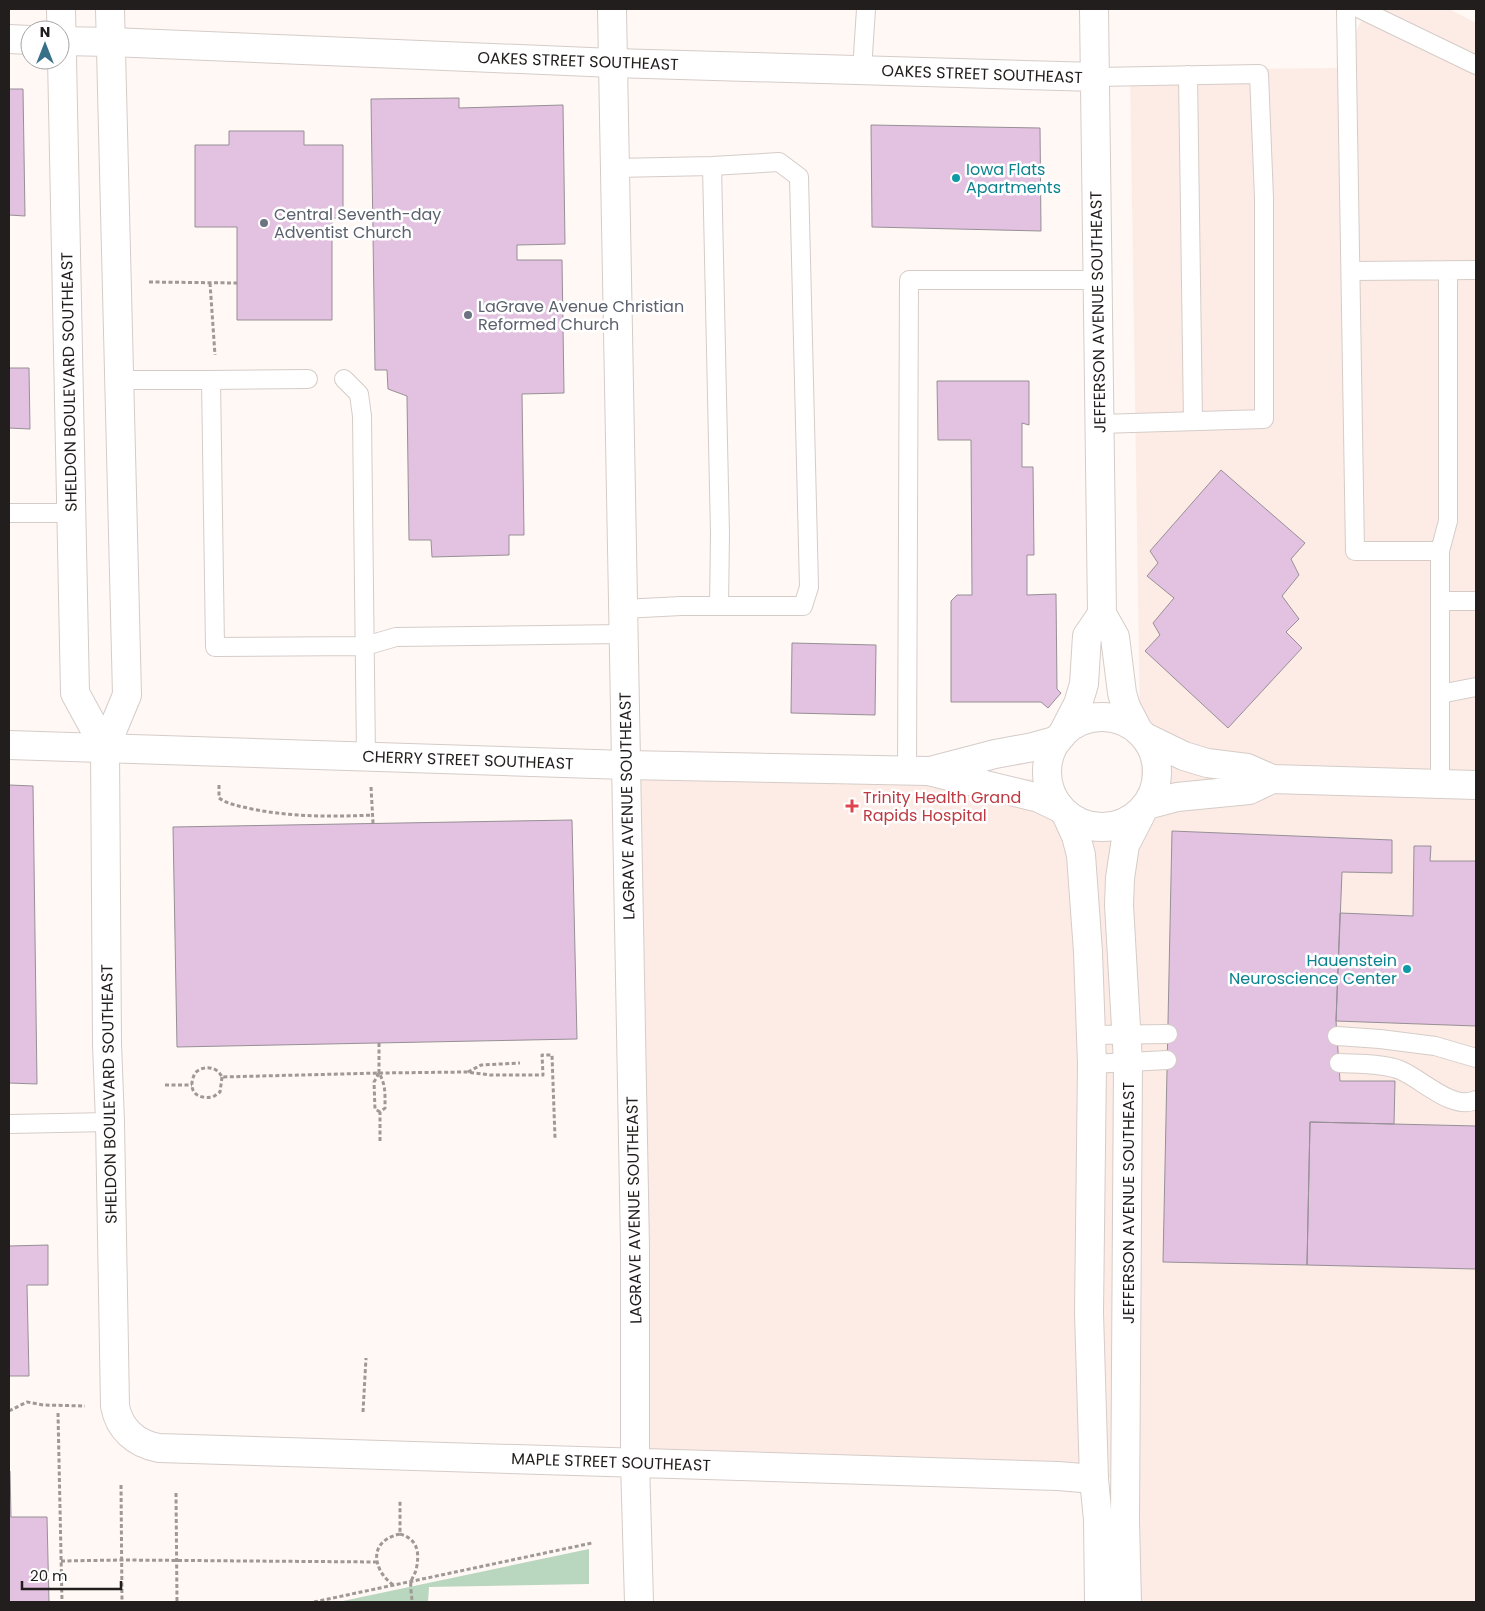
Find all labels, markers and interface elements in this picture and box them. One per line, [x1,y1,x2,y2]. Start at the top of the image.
north arrow [20,20,70,70]
text: N [40,22,50,42]
street label: OAKES STREET SOUTHEAST [477,46,679,76]
street label: OAKES STREET SOUTHEAST [881,59,1083,89]
place label: Iowa Flats Apartments [966,158,1061,199]
marker: Iowa Flats Apartments [950,172,962,184]
street label: JEFFERSON AVENUE SOUTHEAST [1084,190,1112,433]
place label: Central Seventh-day Adventist Church [274,203,441,244]
marker: Central Seventh-day Adventist Church [258,217,270,229]
street label: SHELDON BOULEVARD SOUTHEAST [55,252,83,512]
place label: LaGrave Avenue Christian Reformed Church [478,295,684,336]
marker: LaGrave Avenue Christian Reformed Church [462,309,474,321]
street label: LAGRAVE AVENUE SOUTHEAST [614,692,640,920]
street label: CHERRY STREET SOUTHEAST [362,745,574,775]
place label: Trinity Health Grand Rapids Hospital [863,786,1021,827]
marker: Trinity Health Grand Rapids Hospital [845,799,859,813]
place label: Hauenstein Neuroscience Center [1229,949,1397,990]
marker: Hauenstein Neuroscience Center [1401,963,1413,975]
street label: SHELDON BOULEVARD SOUTHEAST [95,964,123,1224]
street label: JEFFERSON AVENUE SOUTHEAST [1117,1082,1140,1324]
street label: LAGRAVE AVENUE SOUTHEAST [621,1096,647,1324]
street label: MAPLE STREET SOUTHEAST [511,1447,712,1477]
scale bar [22,1558,121,1590]
text: 20 m [30,1565,68,1586]

